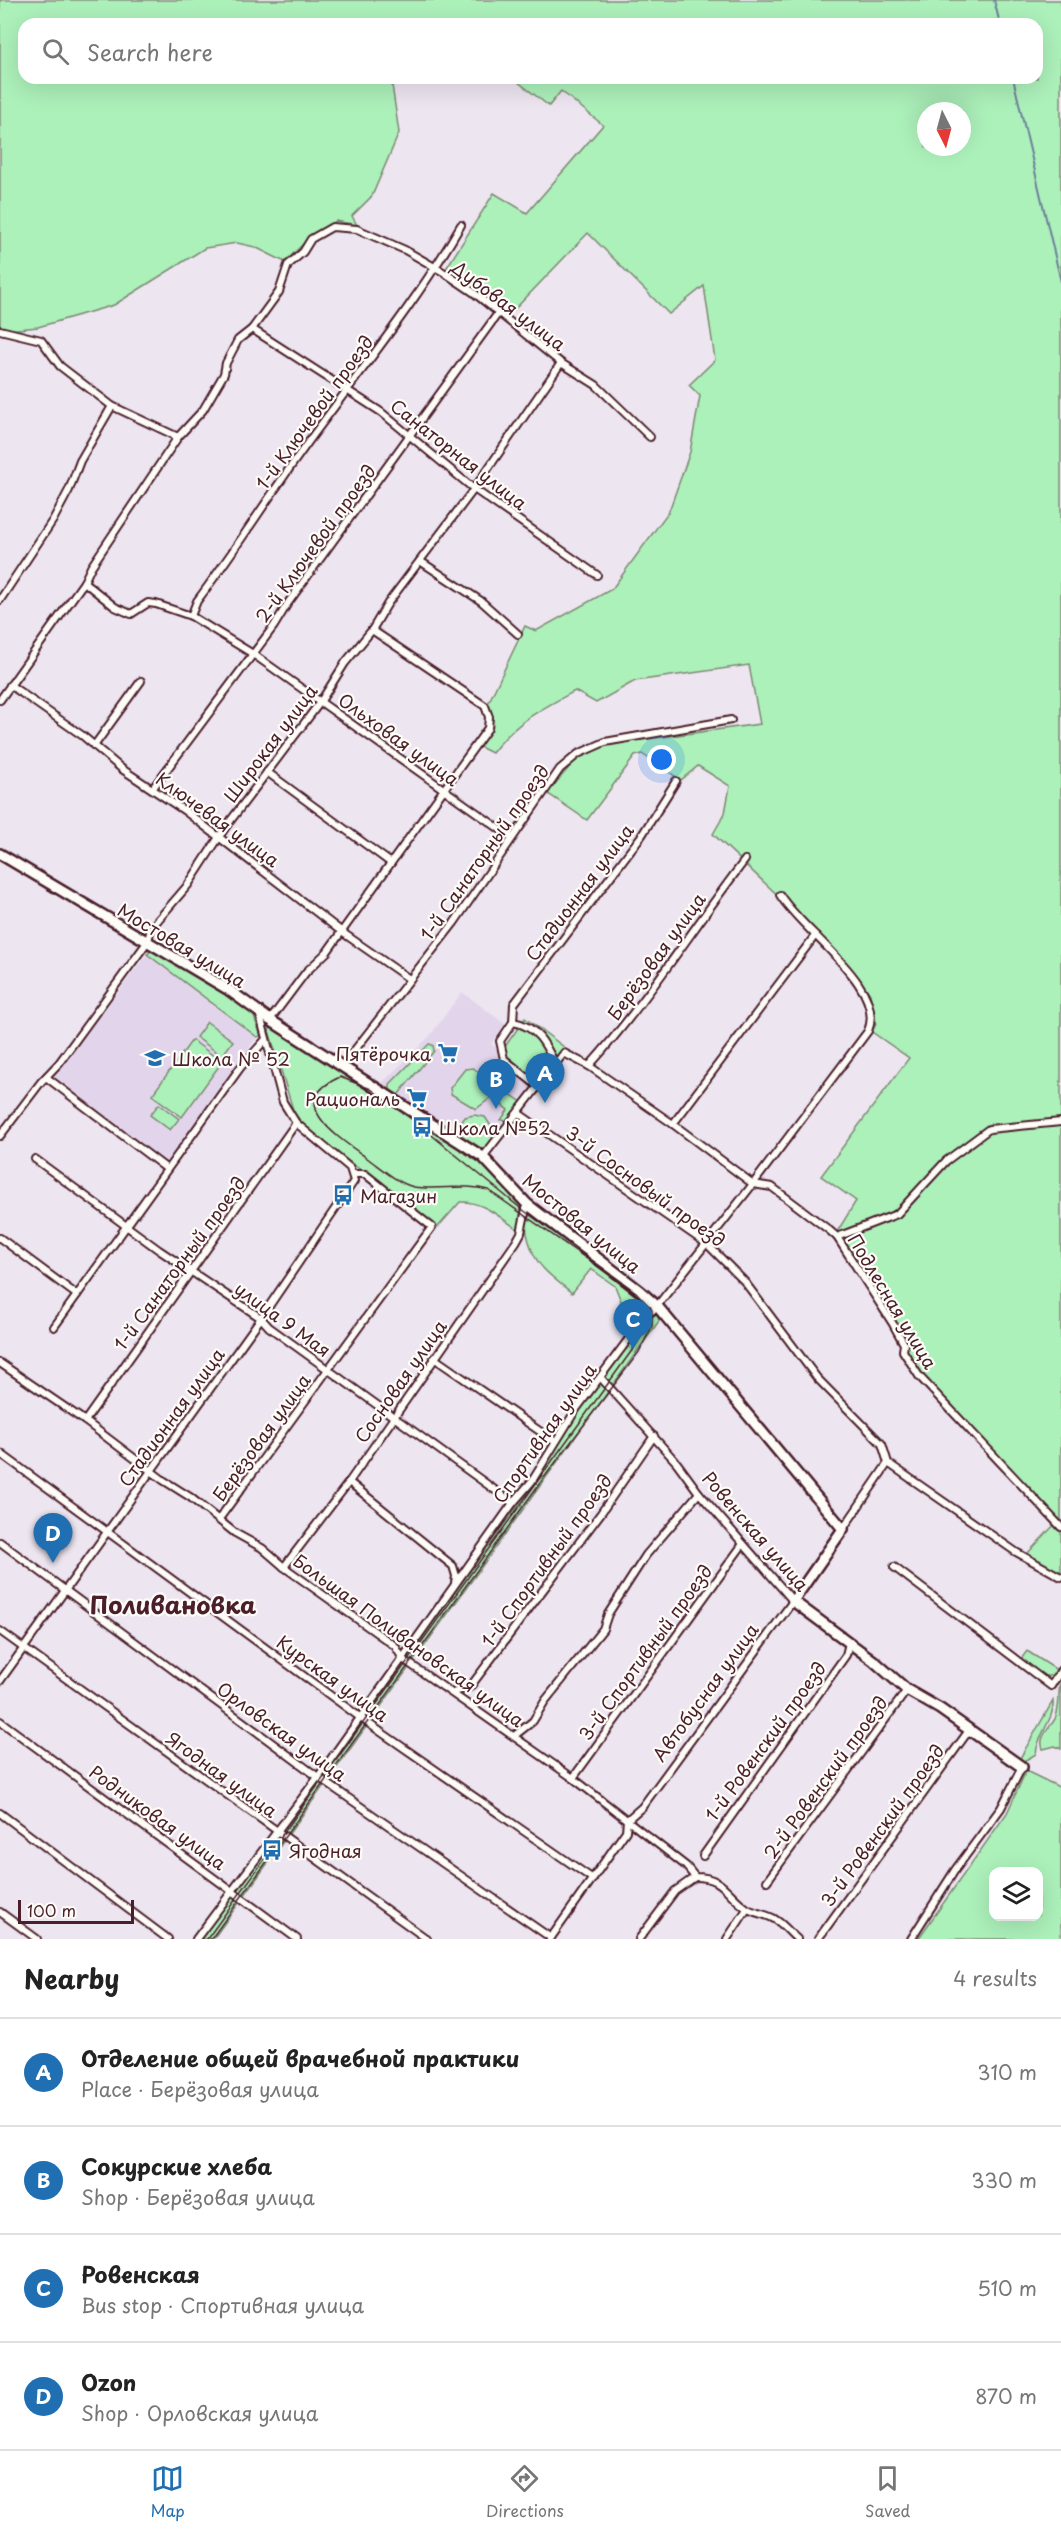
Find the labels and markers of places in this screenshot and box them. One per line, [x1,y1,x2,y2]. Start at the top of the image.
place label: Пятёрочка [336,1040,432,1067]
supermarket icon: Пятёрочка [436,1041,460,1065]
place label: Школа № 52 [172,1045,290,1072]
school or university icon: Школа № 52 [143,1046,167,1070]
pin: A [526,1054,564,1103]
pin: B [476,1060,516,1109]
place label: Рациональ [305,1085,400,1112]
supermarket icon: Рациональ [405,1086,429,1110]
place label: Школа №52 [439,1114,551,1141]
bus stop icon: Школа №52 [410,1115,434,1139]
place label: Магазин [360,1182,437,1209]
bus stop icon: Магазин [331,1183,355,1207]
pin: C [614,1300,652,1349]
pin: D [34,1514,72,1563]
place label: Ягодная [289,1837,362,1864]
bus stop icon: Ягодная [260,1838,284,1862]

